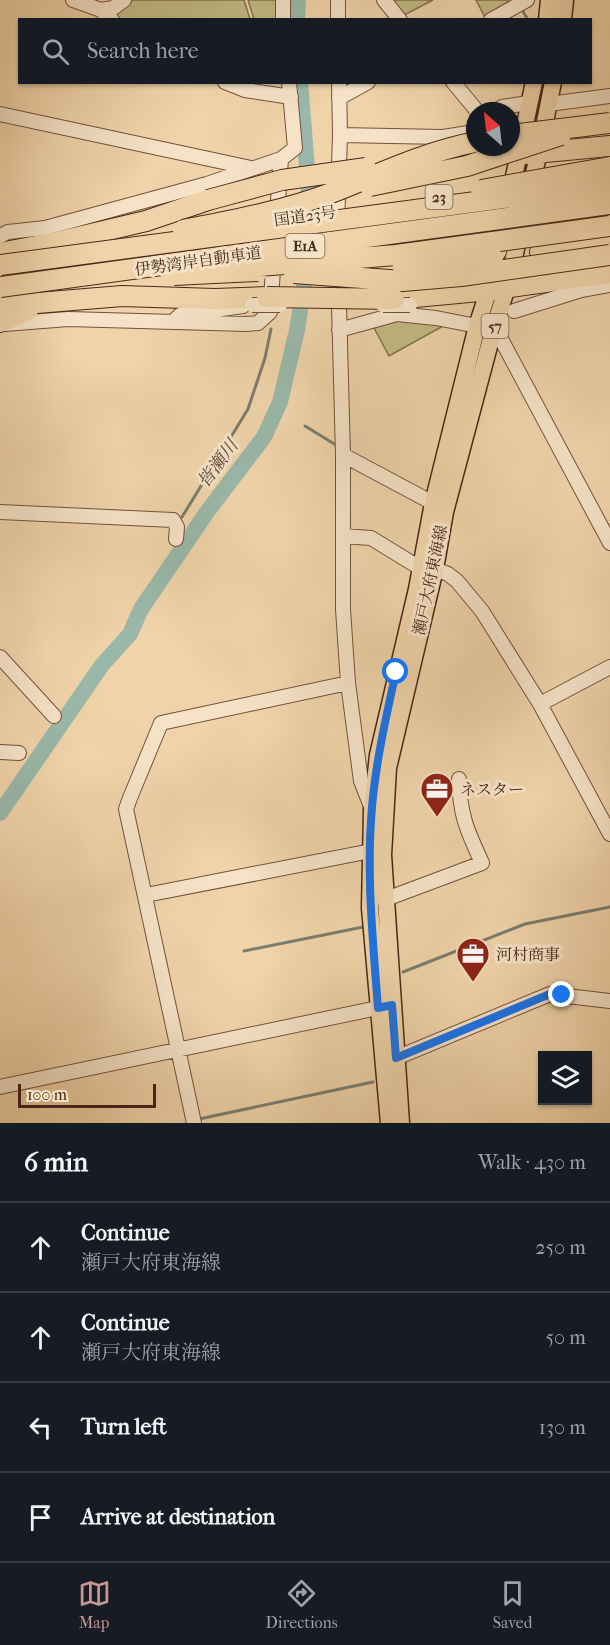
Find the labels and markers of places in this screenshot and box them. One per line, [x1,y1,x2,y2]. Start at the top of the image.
office icon: ネスター [419,771,455,818]
place label: ネスター [460,780,524,799]
office icon: 河村商事 [455,936,491,983]
place label: 河村商事 [496,945,560,964]

